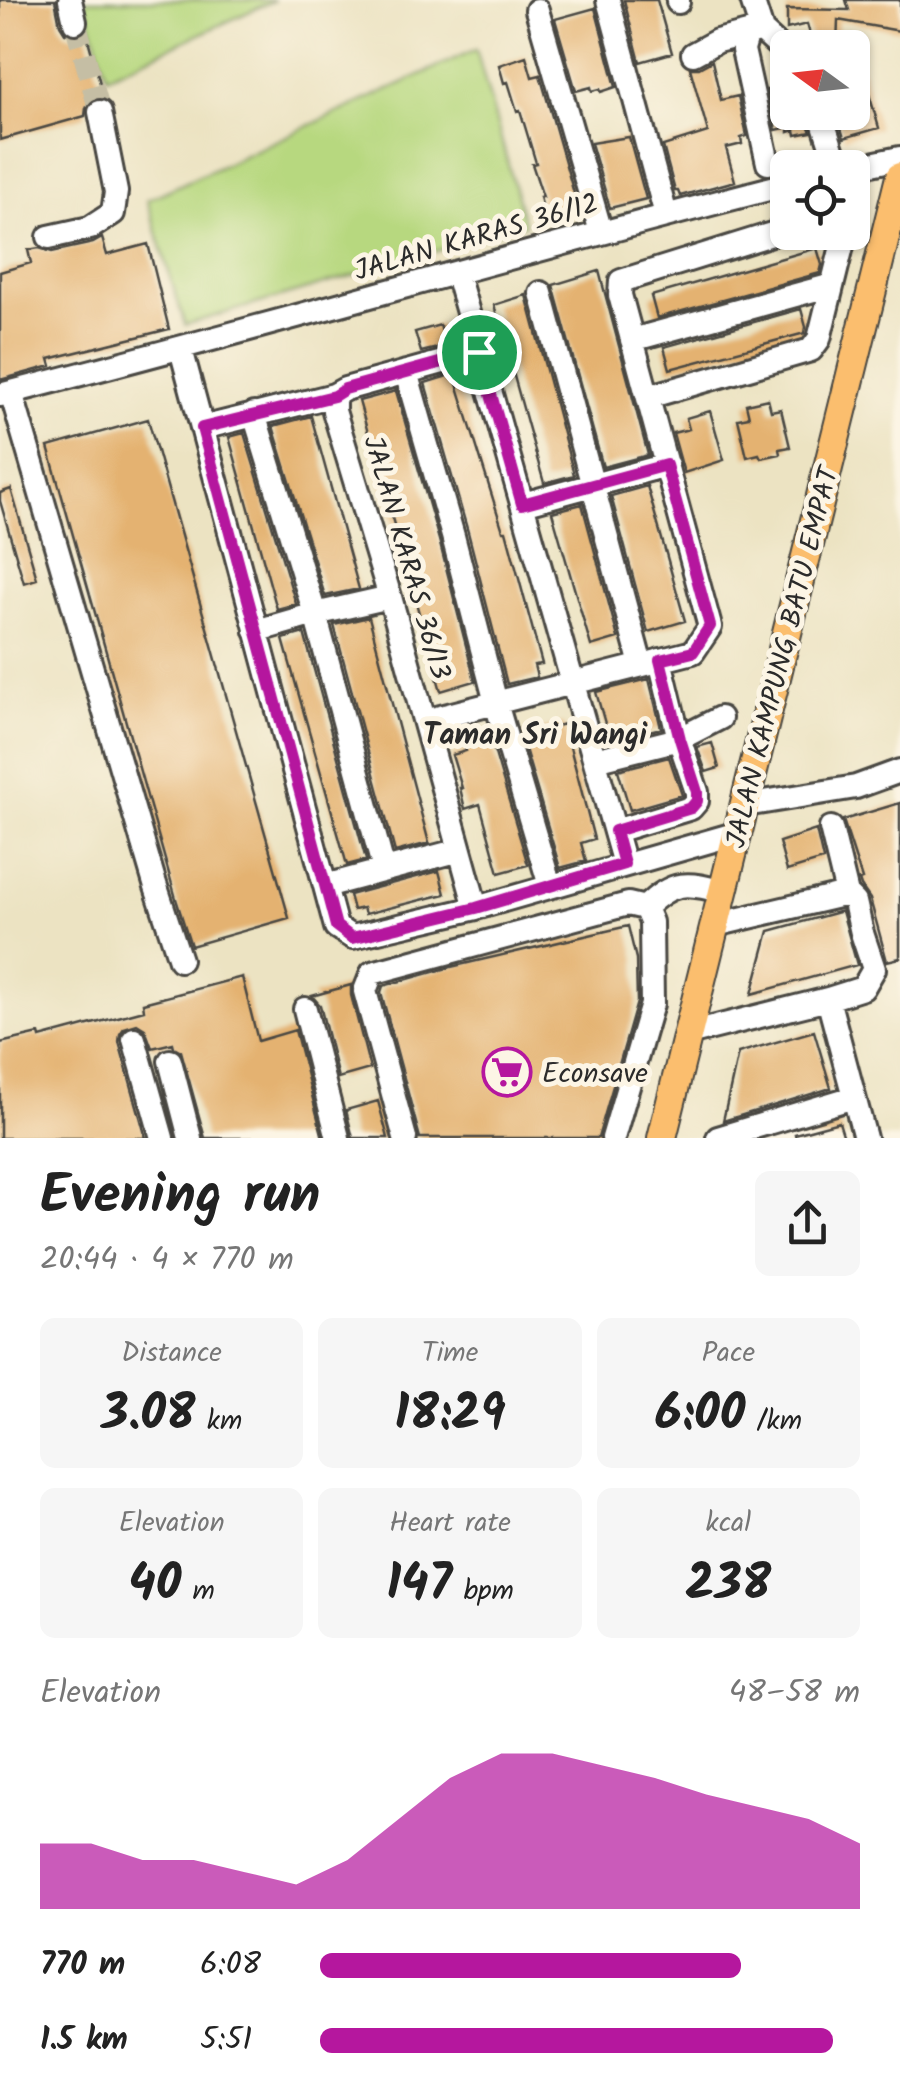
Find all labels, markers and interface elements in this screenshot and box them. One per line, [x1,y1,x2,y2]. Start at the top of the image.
north arrow [770,30,870,130]
map controls [770,30,870,250]
button: locate [770,150,870,250]
street label: JALAN KARAS 36/12 [349,182,604,295]
pin [437,310,522,395]
icon: arrive [452,325,507,380]
street label: JALAN KARAS 36/13 [349,430,462,685]
street label: JALAN KAMPUNG BATU EMPAT [714,461,853,853]
district label: Taman Sri Wangi [423,712,648,760]
supermarket icon: Econsave [481,1046,533,1098]
place label: Econsave [542,1052,648,1097]
text: Evening run [40,1154,320,1241]
button: share [755,1171,860,1276]
text: 20:44 · 4 × 770 m [40,1235,294,1286]
text: Distance [121,1331,222,1376]
text: Time [422,1331,478,1376]
text: Pace [702,1331,755,1376]
text: 3.08 [101,1376,196,1456]
text: 18:29 [394,1376,506,1456]
text: 6:00 [655,1376,745,1456]
text: km [196,1399,242,1444]
text: /km [745,1399,802,1444]
text: Elevation [119,1501,225,1546]
text: Heart rate [389,1501,511,1546]
text: kcal [706,1501,751,1546]
text: 40 [128,1546,181,1626]
text: 147 [386,1546,452,1626]
text: 238 [685,1546,771,1626]
text: m [181,1569,215,1614]
text: bpm [452,1569,514,1614]
text: Elevation [40,1668,161,1719]
text: 48–58 m [729,1668,860,1719]
text: 770 m [40,1940,125,1991]
text: 6:08 [200,1940,261,1991]
text: 1.5 km [40,2015,128,2066]
text: 5:51 [200,2015,252,2066]

